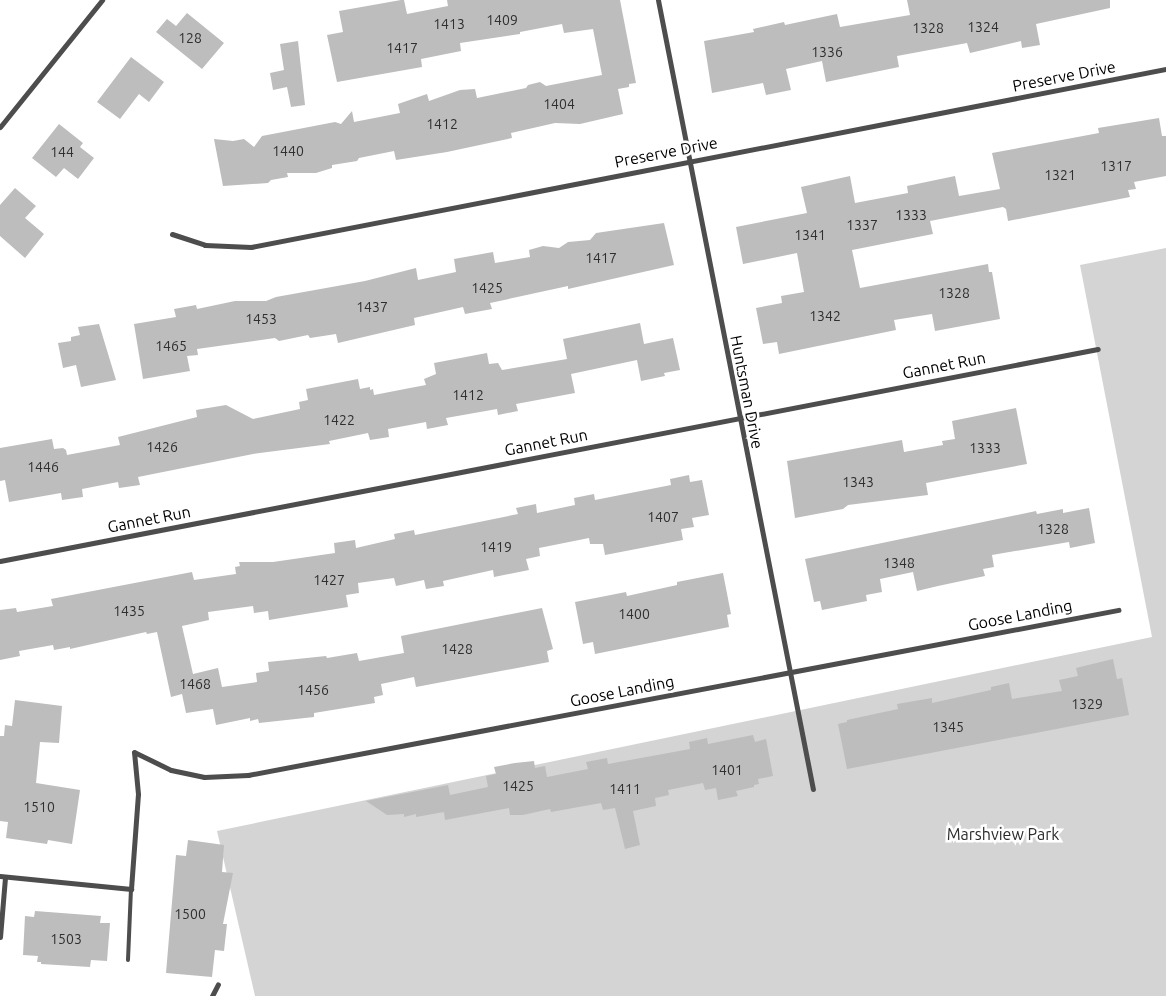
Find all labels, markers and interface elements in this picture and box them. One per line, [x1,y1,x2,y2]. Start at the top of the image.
house number: 1409 [486,12,518,28]
house number: 1413 [433,16,465,32]
house number: 1324 [967,19,999,35]
house number: 1328 [912,20,944,36]
house number: 128 [178,30,202,46]
house number: 1417 [386,40,418,56]
house number: 1336 [811,44,843,60]
street label: Preserve Drive [1011,57,1117,95]
house number: 1404 [543,96,575,112]
house number: 1412 [426,116,458,132]
street label: Preserve Drive [613,133,719,171]
house number: 1440 [272,143,304,159]
house number: 144 [50,144,74,160]
house number: 1317 [1100,158,1132,174]
house number: 1321 [1044,167,1076,183]
house number: 1333 [895,207,927,223]
house number: 1337 [846,217,878,233]
house number: 1341 [794,227,826,243]
house number: 1417 [585,250,617,266]
house number: 1425 [471,280,503,296]
house number: 1328 [938,285,970,301]
house number: 1437 [356,299,388,315]
house number: 1342 [809,308,841,324]
house number: 1453 [245,311,277,327]
street label: Huntsman Drive [727,334,767,450]
house number: 1465 [155,338,187,354]
street label: Gannet Run [901,348,987,382]
house number: 1412 [452,387,484,403]
house number: 1422 [323,412,355,428]
street label: Gannet Run [503,425,589,459]
house number: 1426 [146,439,178,455]
house number: 1333 [969,440,1001,456]
house number: 1446 [27,459,59,475]
house number: 1343 [842,474,874,490]
street label: Gannet Run [106,502,192,536]
house number: 1407 [647,509,679,525]
house number: 1328 [1037,521,1069,537]
house number: 1419 [480,539,512,555]
house number: 1348 [883,555,915,571]
house number: 1427 [313,572,345,588]
street label: Goose Landing [966,595,1074,635]
house number: 1435 [113,603,145,619]
house number: 1400 [618,606,650,622]
house number: 1428 [441,641,473,657]
street label: Goose Landing [568,671,676,711]
house number: 1468 [179,676,211,692]
house number: 1456 [297,682,329,698]
house number: 1329 [1071,696,1103,712]
house number: 1345 [932,719,964,735]
house number: 1401 [711,762,743,778]
house number: 1425 [502,778,534,794]
house number: 1411 [609,781,641,797]
house number: 1510 [23,799,55,815]
park label: Marshview Park [947,824,1059,844]
house number: 1500 [174,906,206,922]
house number: 1503 [50,931,82,947]

